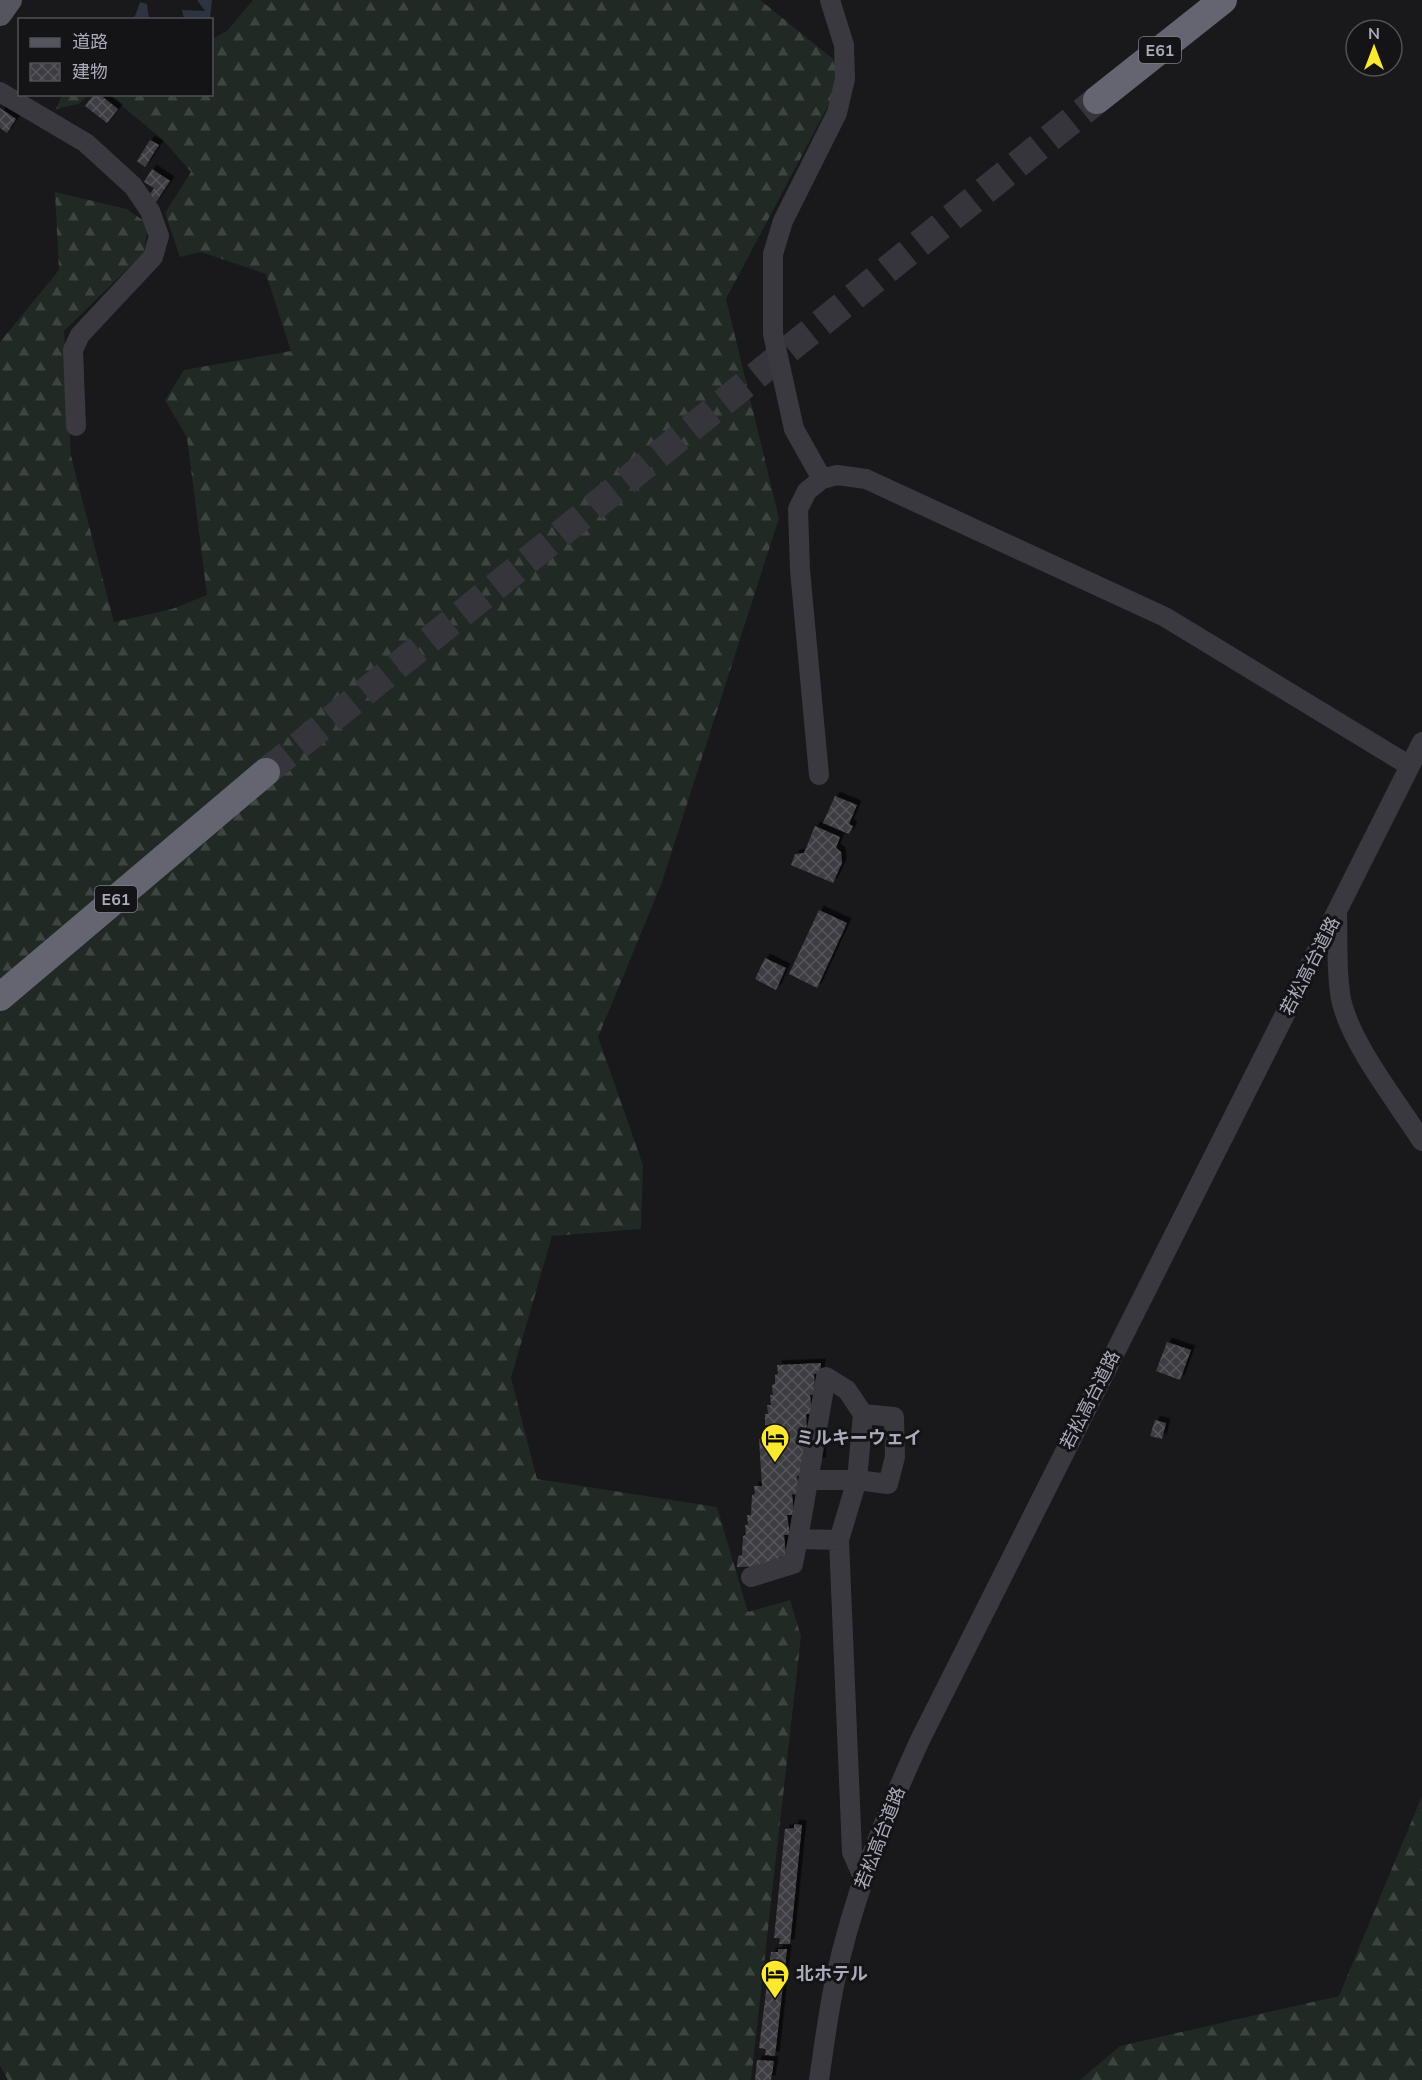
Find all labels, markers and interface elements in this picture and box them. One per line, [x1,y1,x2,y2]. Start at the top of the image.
legend [18,18,213,96]
north arrow [1344,18,1404,78]
text: N [1368,23,1380,45]
text: 道路 [72,30,108,54]
road number: E61 [1139,37,1181,63]
text: 建物 [72,60,108,84]
road number: E61 [95,886,137,912]
street label: 若松高台道路 [1275,912,1345,1020]
street label: 若松高台道路 [1055,1346,1125,1454]
hotel icon: ミルキーウェイ [759,1422,791,1464]
place label: ミルキーウェイ [796,1426,922,1450]
street label: 若松高台道路 [849,1783,911,1893]
hotel icon: 北ホテル [759,1958,791,2000]
place label: 北ホテル [796,1962,868,1986]

